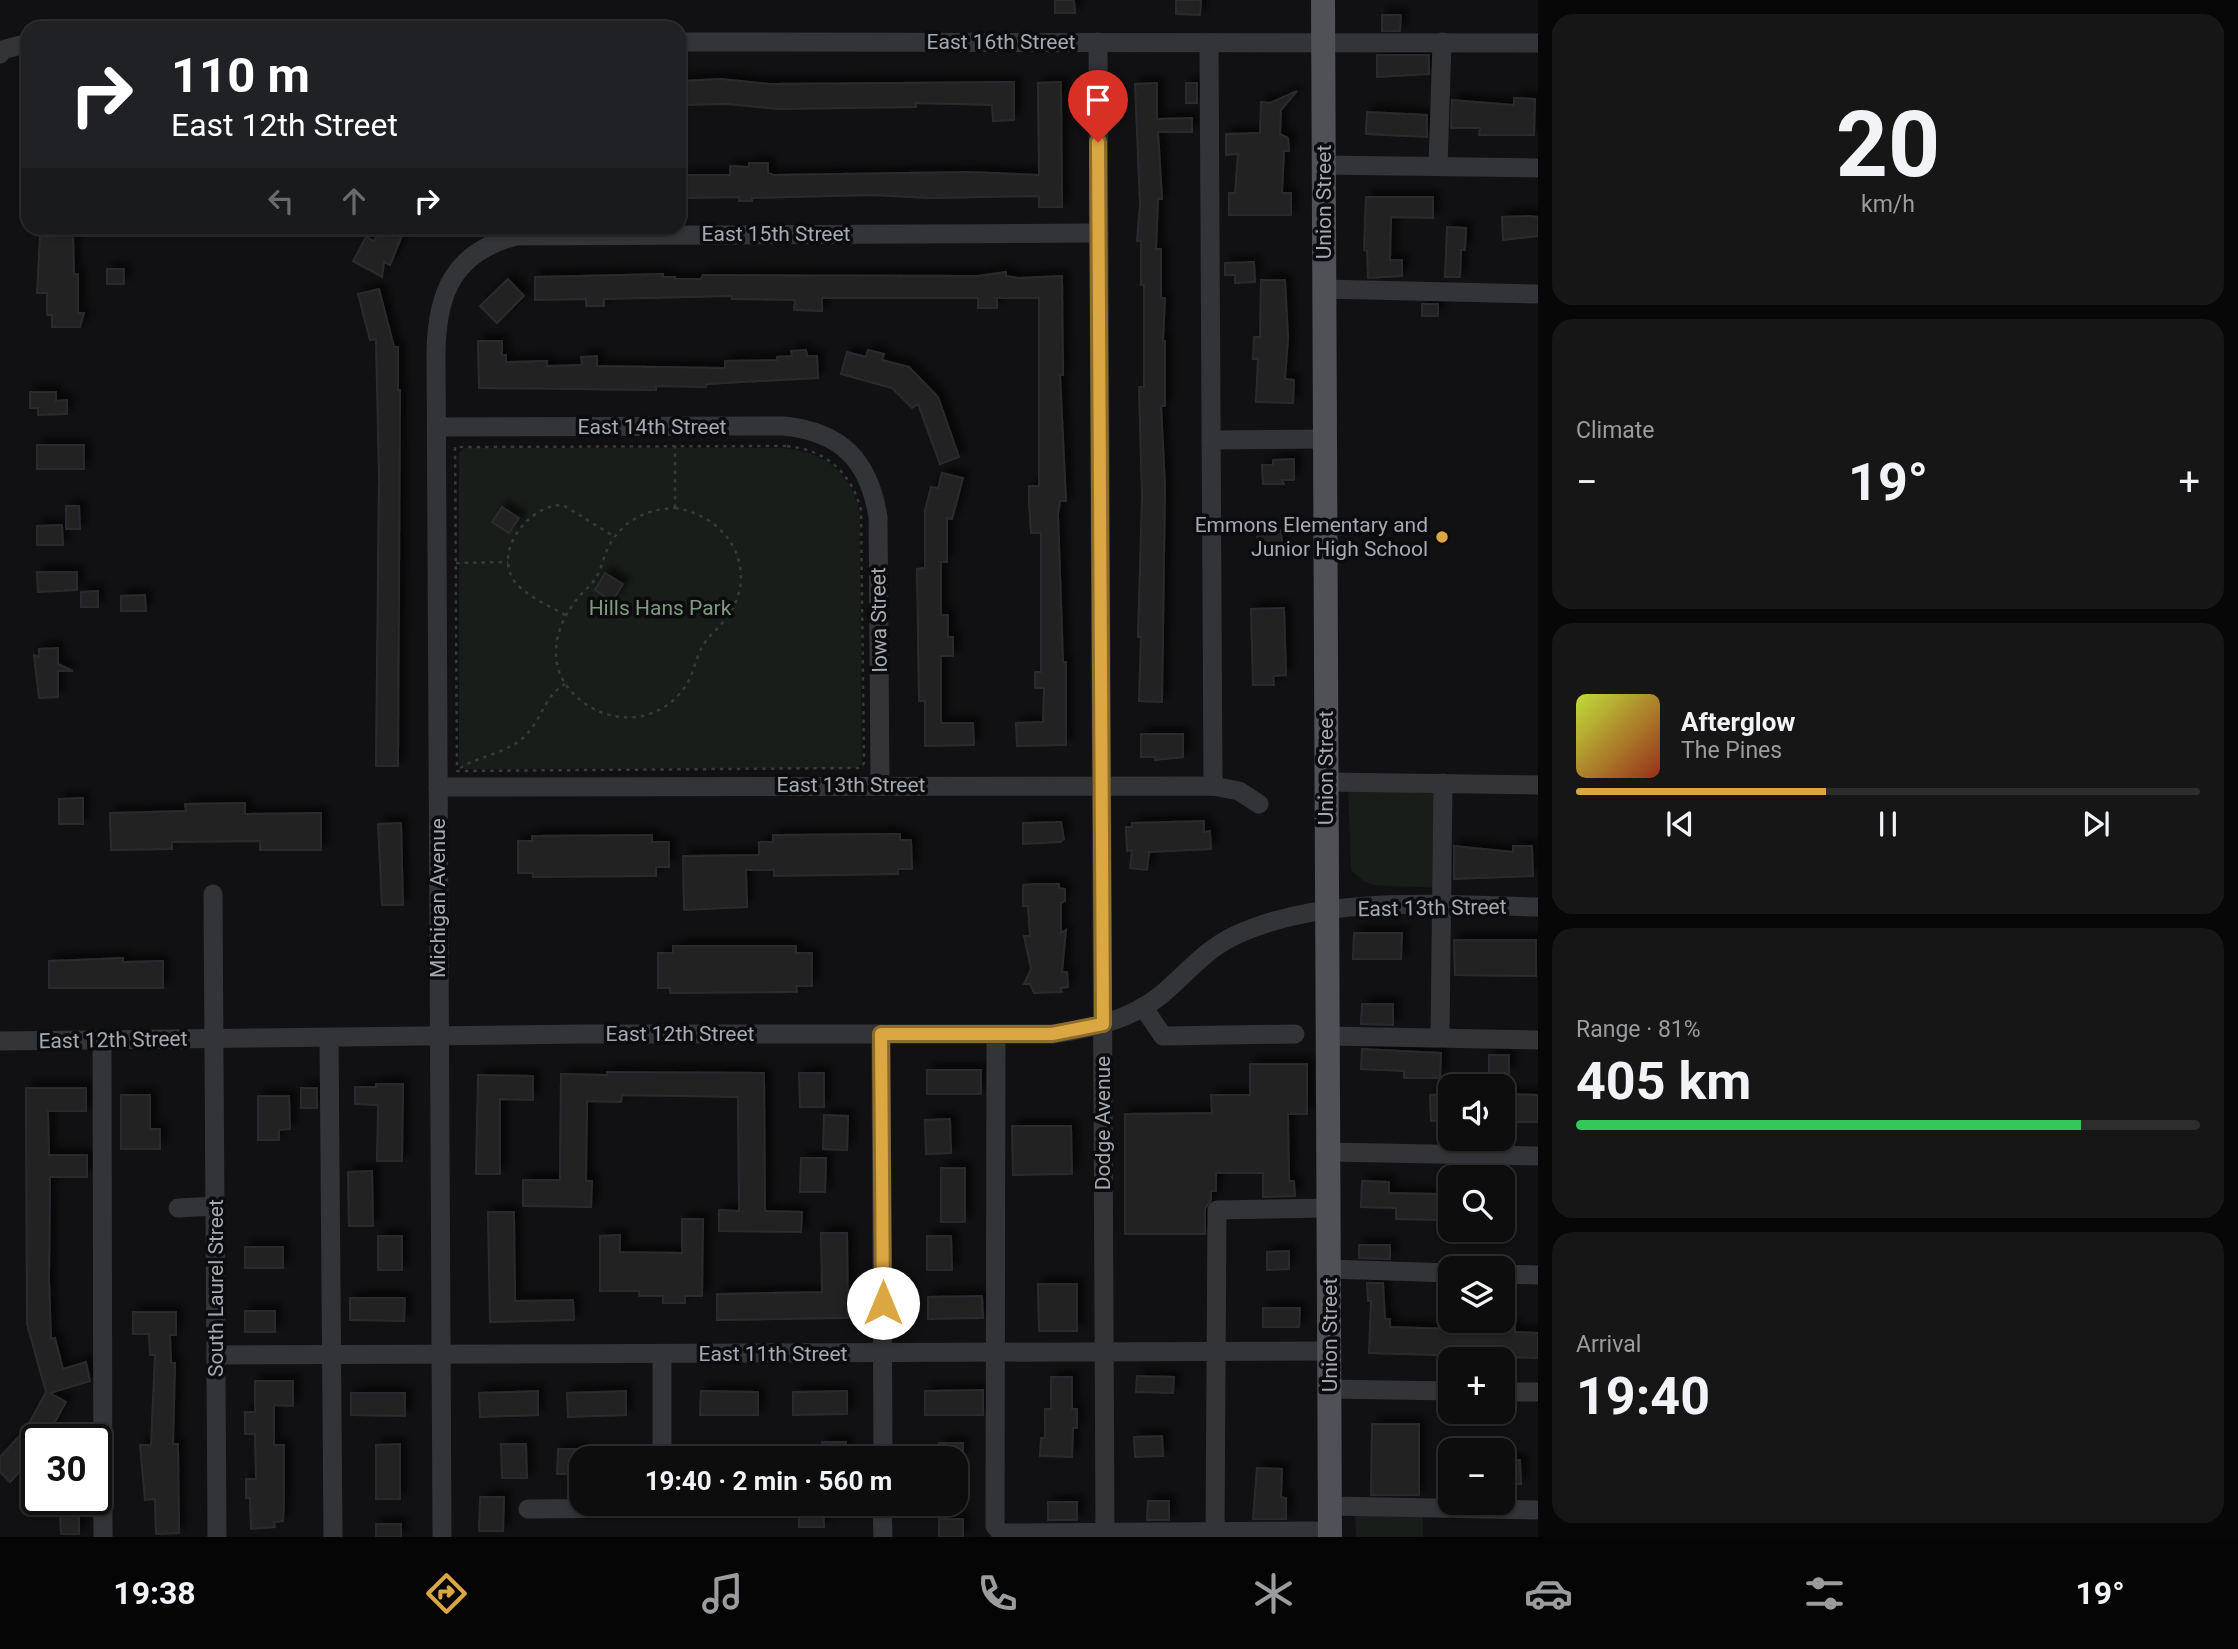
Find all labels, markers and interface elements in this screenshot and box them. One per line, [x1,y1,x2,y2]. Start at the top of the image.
street label: East 16th Street [927,30,1076,54]
text: 110 m [171,47,310,104]
icon: right [56,49,147,140]
pin [1068,70,1128,142]
icon: arrive [1079,81,1117,119]
text: 20 [1836,92,1940,198]
text: East 12th Street [171,106,398,144]
street label: Union Street [1312,145,1336,259]
icon: left [262,182,300,220]
icon: ahead [335,182,373,220]
icon: right [408,182,446,220]
text: km/h [1861,191,1915,218]
street label: East 15th Street [702,222,851,246]
street label: East 14th Street [578,415,727,439]
text: Climate [1576,417,1655,444]
text: 19° [1848,452,1928,513]
text: − [1576,460,1598,504]
text: + [2178,460,2200,504]
place label: Emmons Elementary and Junior High School [1195,513,1428,561]
marker: Emmons Elementary and Junior High School [1434,529,1450,545]
street label: Iowa Street [866,567,892,673]
park label: Hills Hans Park [589,596,732,620]
text: Afterglow [1681,707,1795,737]
street label: Union Street [1314,711,1338,825]
text: The Pines [1681,737,1782,764]
street label: East 13th Street [777,773,926,797]
icon: previous [1661,805,1699,843]
icon: pause [1869,805,1907,843]
icon: next [2077,805,2115,843]
street label: Michigan Avenue [426,818,450,978]
street label: East 13th Street [1357,895,1507,921]
text: Range · 81% [1576,1016,1701,1043]
street label: East 12th Street [606,1022,755,1046]
street label: East 12th Street [38,1027,188,1053]
text: 405 km [1576,1051,1751,1112]
street label: Dodge Avenue [1091,1056,1115,1190]
map controls [1438,1074,1515,1515]
button: sound [1438,1074,1515,1151]
button: search [1438,1165,1515,1242]
street label: South Laurel Street [204,1199,228,1377]
button: layers [1438,1256,1515,1333]
position arrow [846,1266,920,1340]
street label: Union Street [1318,1278,1342,1392]
text: Arrival [1576,1331,1641,1358]
street label: East 11th Street [699,1342,848,1366]
button: + [1438,1347,1515,1424]
text: 19:40 [1576,1366,1710,1427]
speed limit sign: 30 [21,1424,112,1515]
button: − [1438,1438,1515,1515]
text: 19:40 · 2 min · 560 m [645,1466,892,1496]
icon: directions [422,1569,471,1618]
icon: music [698,1569,747,1618]
icon: phone [973,1569,1022,1618]
icon: climate [1249,1569,1298,1618]
icon: car [1524,1569,1573,1618]
icon: filters [1800,1569,1849,1618]
text: 19:38 [113,1574,196,1612]
text: 19° [2075,1574,2125,1612]

